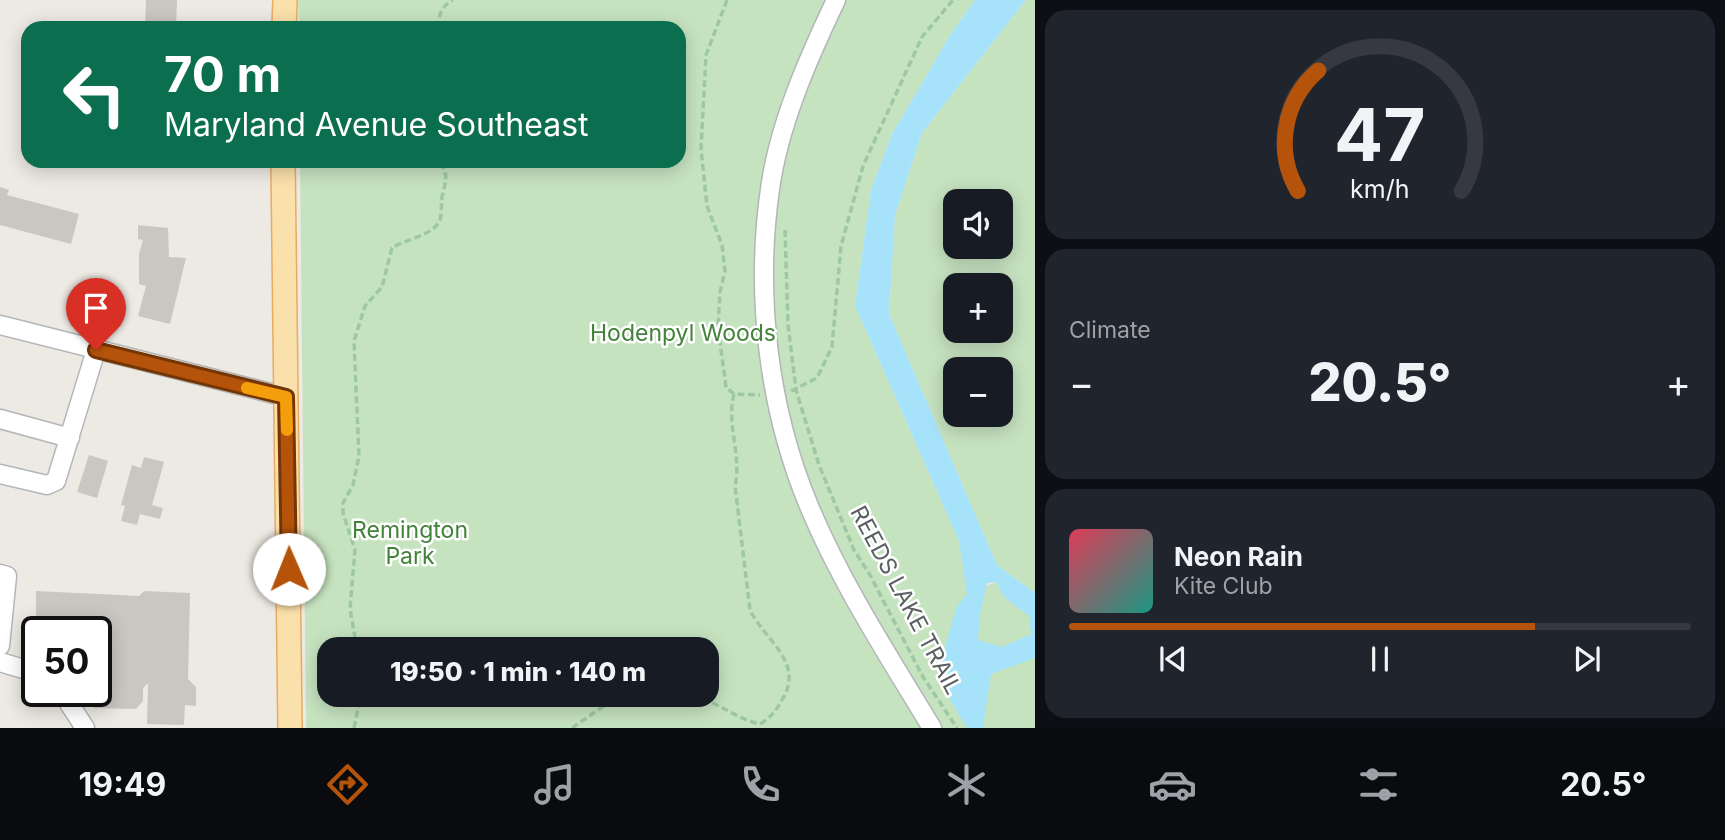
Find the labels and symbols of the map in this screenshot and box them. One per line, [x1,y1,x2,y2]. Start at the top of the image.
pin [66,278,126,350]
park label: Hodenpyl Woods [590,319,776,347]
street label: REEDS LAKE TRAIL [844,501,968,699]
park label: Remington Park [352,516,468,570]
position arrow [252,532,326,606]
speed limit sign: 50 [21,616,112,707]

